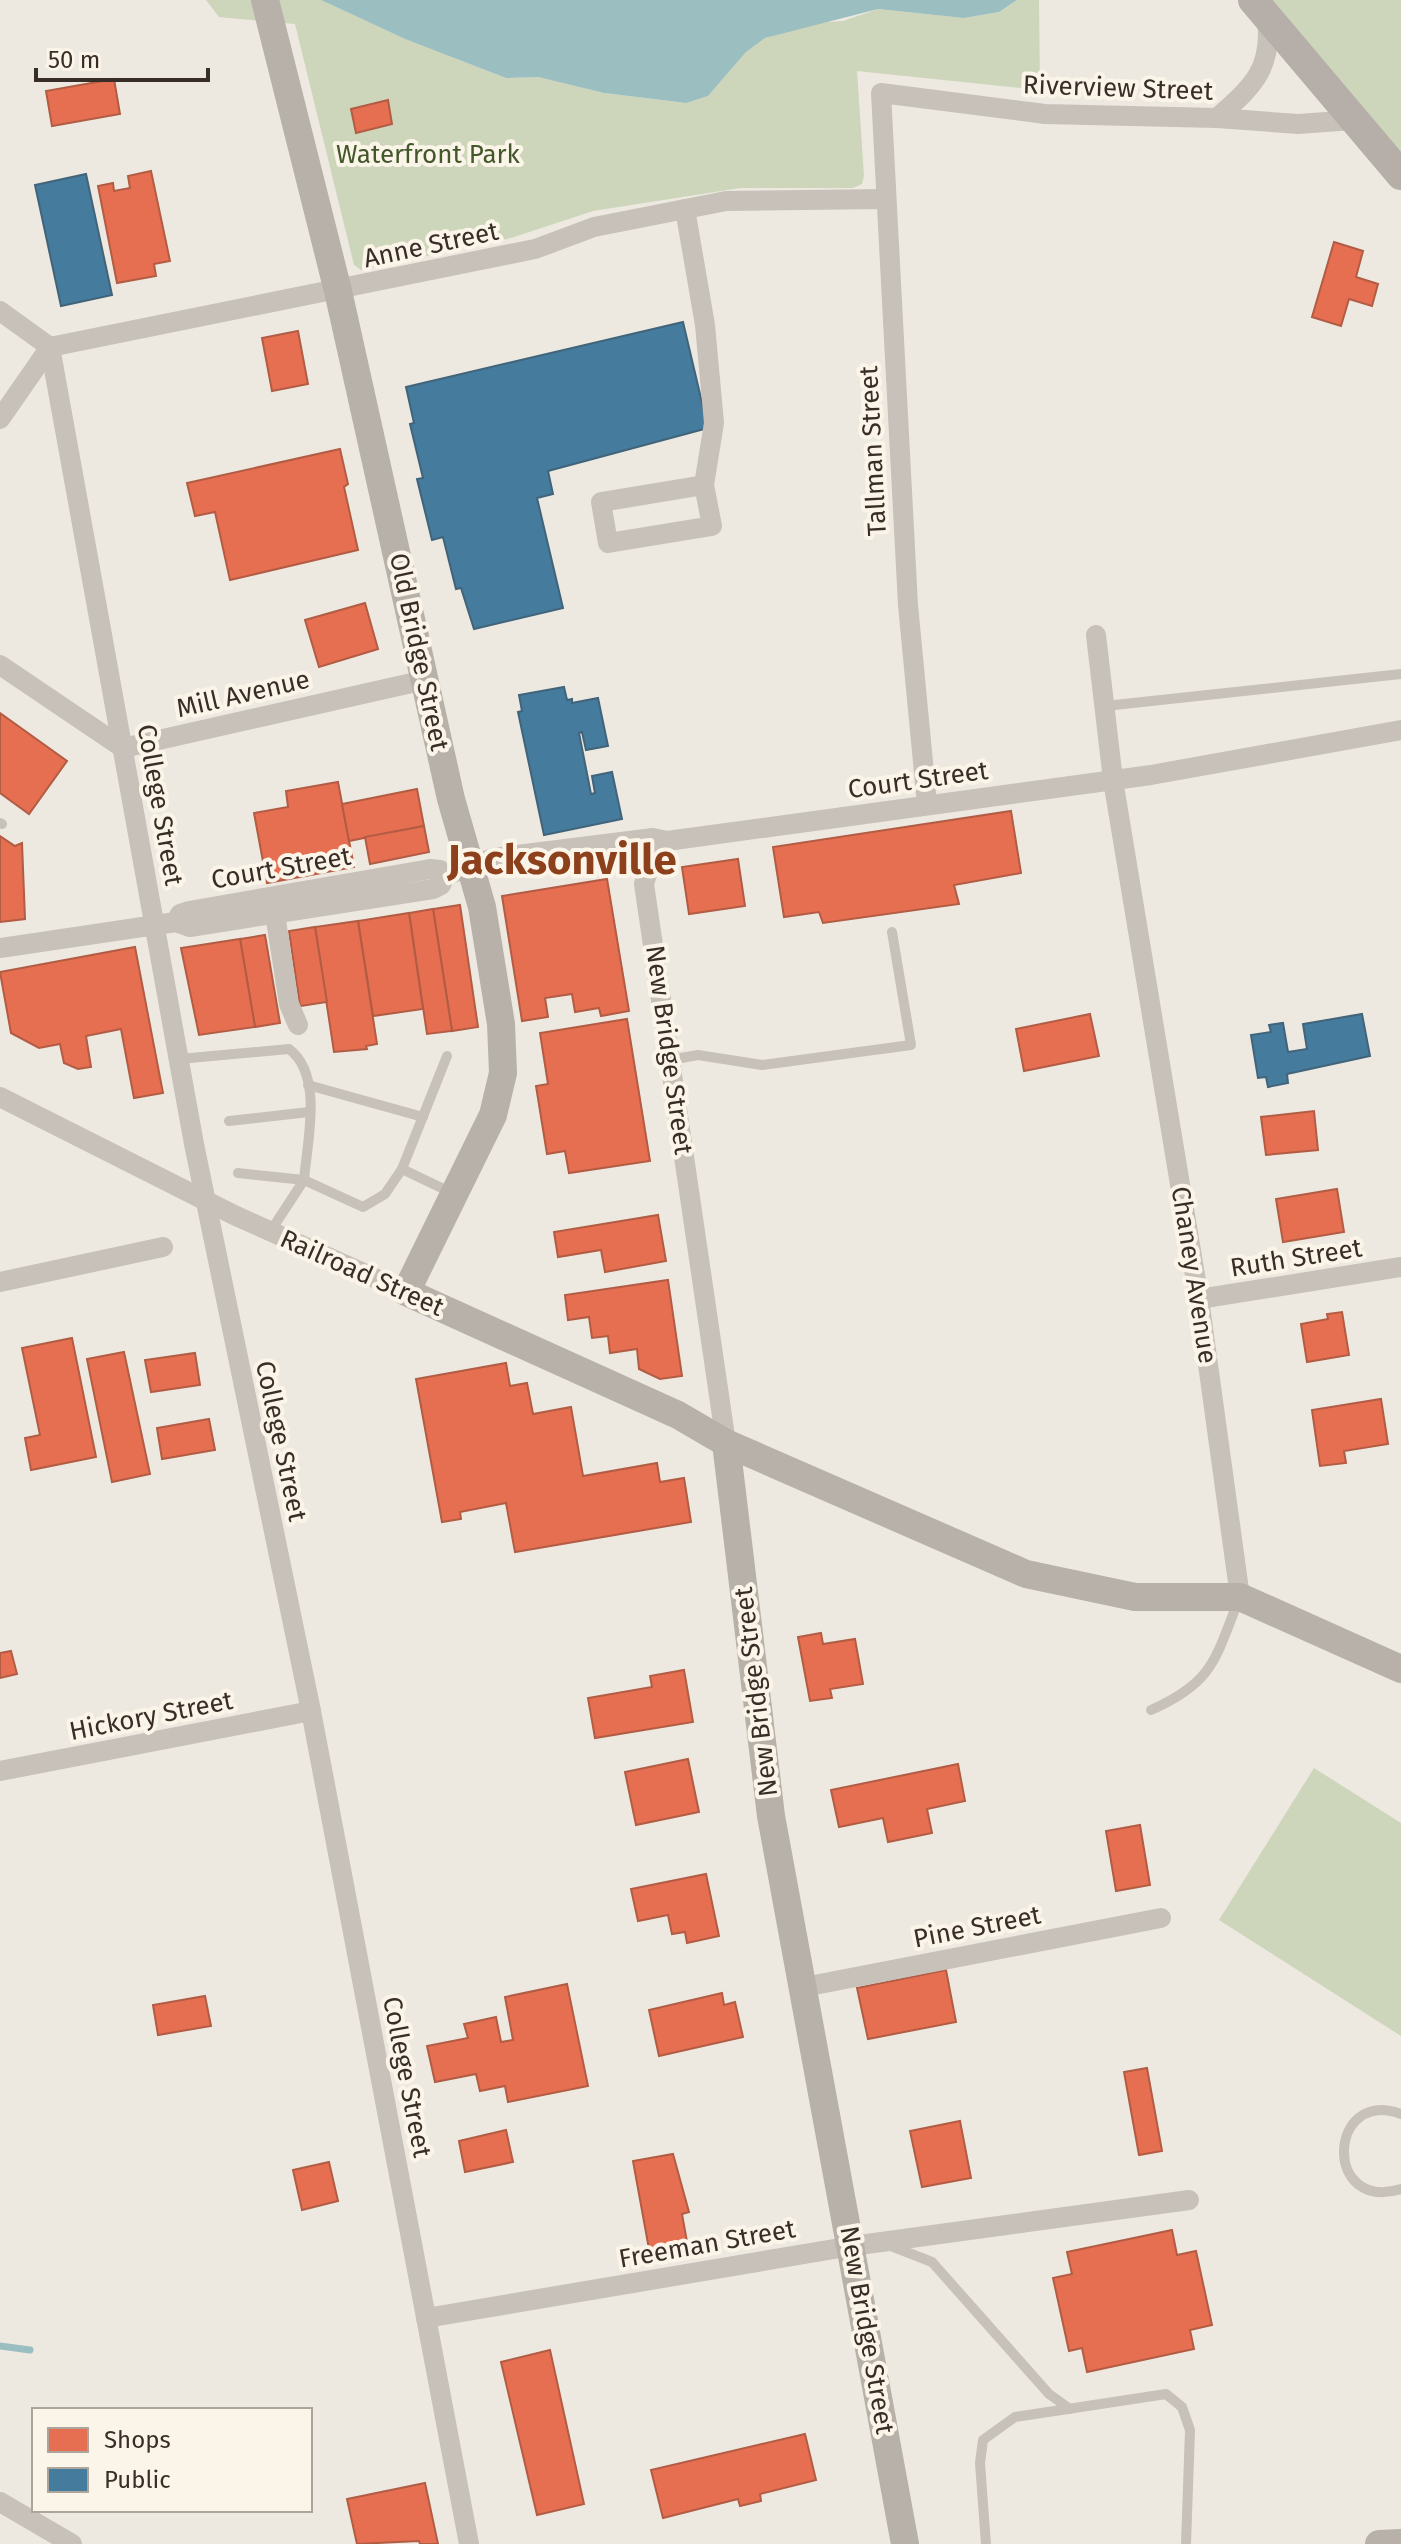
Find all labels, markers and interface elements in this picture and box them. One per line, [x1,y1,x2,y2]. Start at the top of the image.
scale bar [36,32,208,82]
text: 50 m [48,46,100,74]
street label: Riverview Street [1022,69,1214,107]
park label: Waterfront Park [336,139,521,170]
street label: Anne Street [361,215,502,274]
street label: Tallman Street [853,365,893,537]
street label: Old Bridge Street [383,550,455,754]
street label: Mill Avenue [173,664,313,724]
street label: College Street [131,722,190,889]
street label: Court Street [846,755,991,805]
district label: Jacksonville [446,835,677,885]
street label: Court Street [209,840,354,896]
street label: New Bridge Street [639,943,699,1157]
street label: Chaney Avenue [1165,1184,1223,1366]
street label: Railroad Street [275,1223,449,1323]
street label: Ruth Street [1228,1232,1365,1284]
street label: College Street [249,1358,313,1525]
street label: New Bridge Street [728,1585,784,1799]
street label: Hickory Street [67,1685,236,1747]
street label: Pine Street [911,1899,1044,1955]
street label: College Street [376,1994,438,2161]
street label: Freeman Street [616,2213,798,2275]
street label: New Bridge Street [833,2223,901,2437]
legend [32,2408,312,2512]
text: Shops [104,2426,171,2454]
text: Public [104,2466,171,2494]

